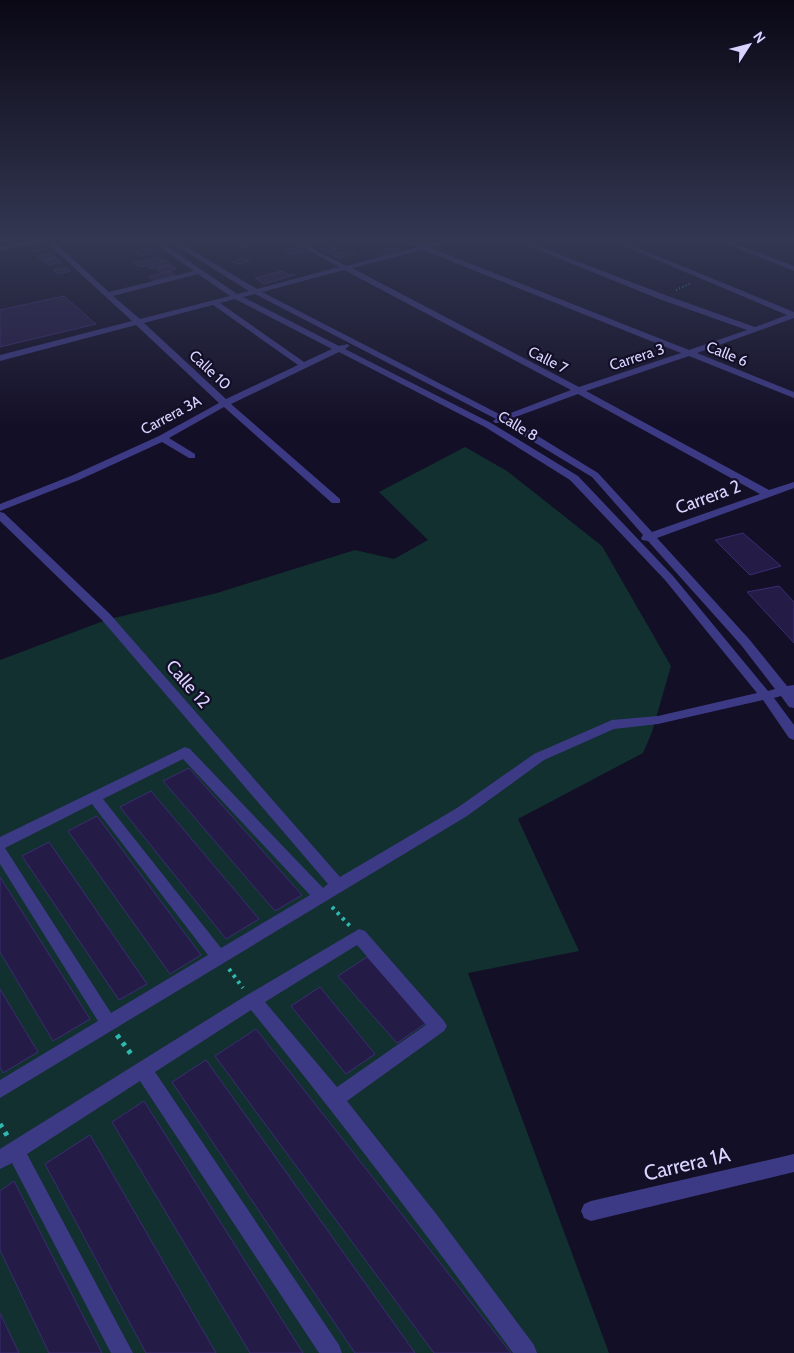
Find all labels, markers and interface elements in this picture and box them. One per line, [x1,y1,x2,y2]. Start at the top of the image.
north arrow [724,20,774,70]
text: N [749,28,770,47]
street label: Calle 6 [704,338,750,370]
street label: Carrera 3 [607,340,667,374]
street label: Calle 7 [525,342,571,378]
street label: Calle 10 [186,346,234,394]
street label: Carrera 3A [138,391,205,438]
street label: Calle 8 [495,407,541,445]
street label: Carrera 2 [672,475,744,519]
street label: Calle 12 [161,655,215,713]
street label: Carrera 1A [641,1141,733,1186]

